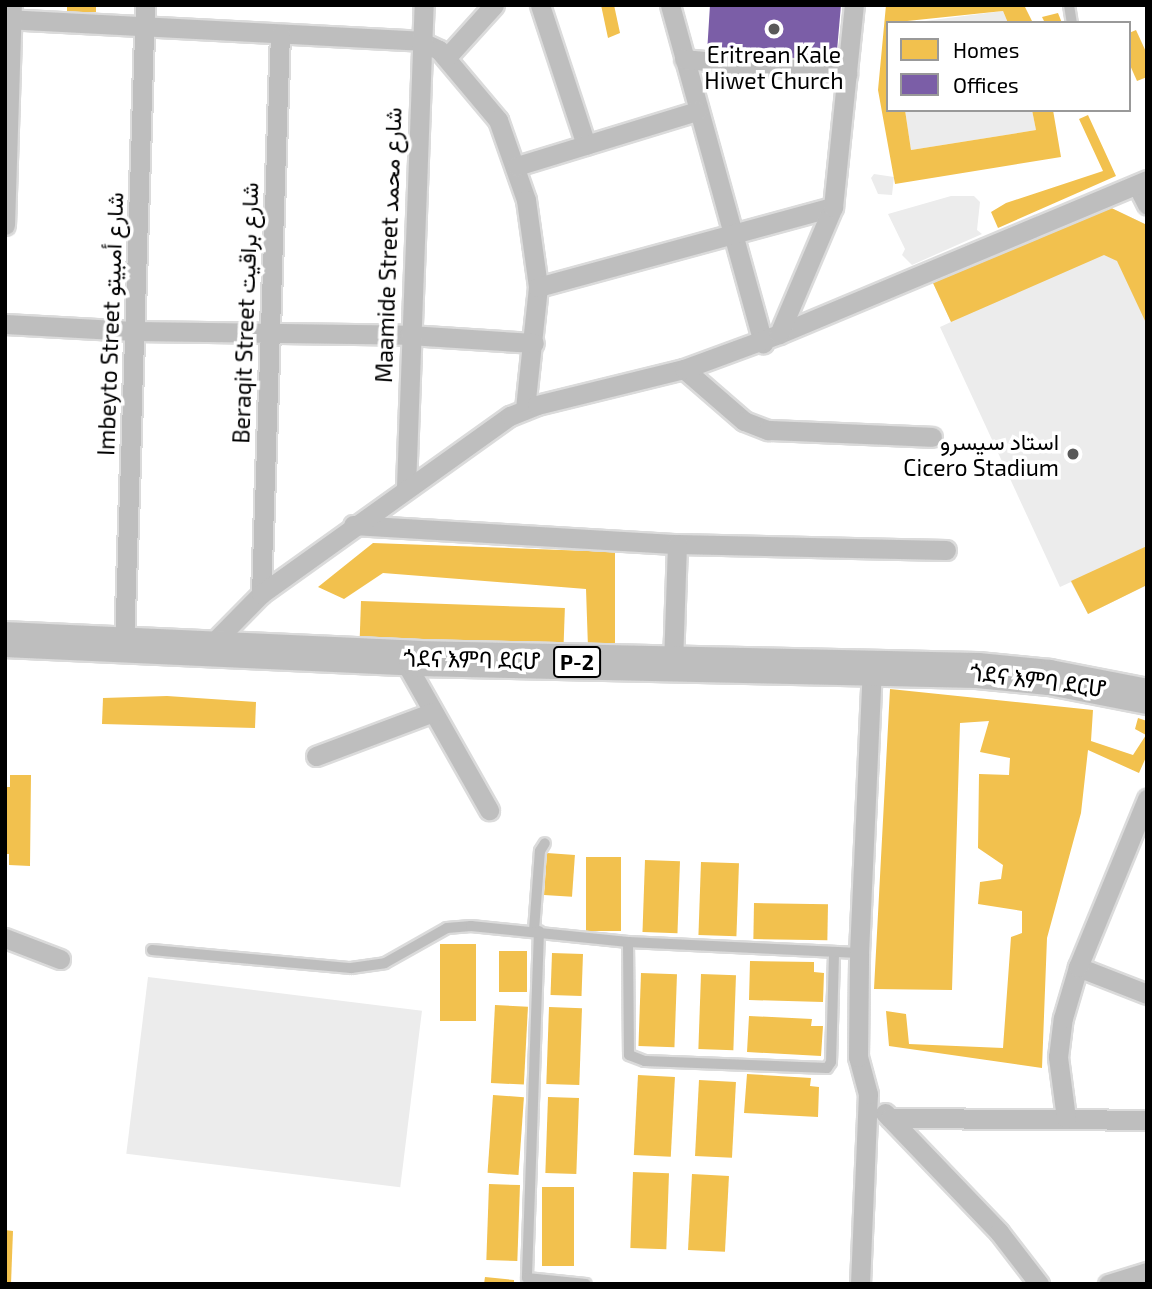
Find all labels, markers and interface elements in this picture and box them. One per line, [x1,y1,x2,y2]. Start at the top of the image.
marker: Eritrean Kale Hiwet Church [766,21,782,37]
legend [886,21,1131,112]
text: Homes [953,37,1019,62]
place label: Eritrean Kale Hiwet Church [704,40,844,94]
text: Offices [953,72,1019,97]
street label: Maamide Street شارع محمد [369,107,407,383]
street label: Beraqit Street شارع براقيت [227,182,263,444]
street label: Imbeyto Street شارع أمبيتو [92,192,128,456]
place label: استاد سيسرو Cicero Stadium [903,427,1059,481]
marker: استاد سيسرو Cicero Stadium [1065,446,1081,462]
street label: ጎደና እምባ ደርሆ [403,644,541,674]
road number: P-2 [552,644,602,680]
street label: ጎደና እምባ ደርሆ [968,658,1108,702]

